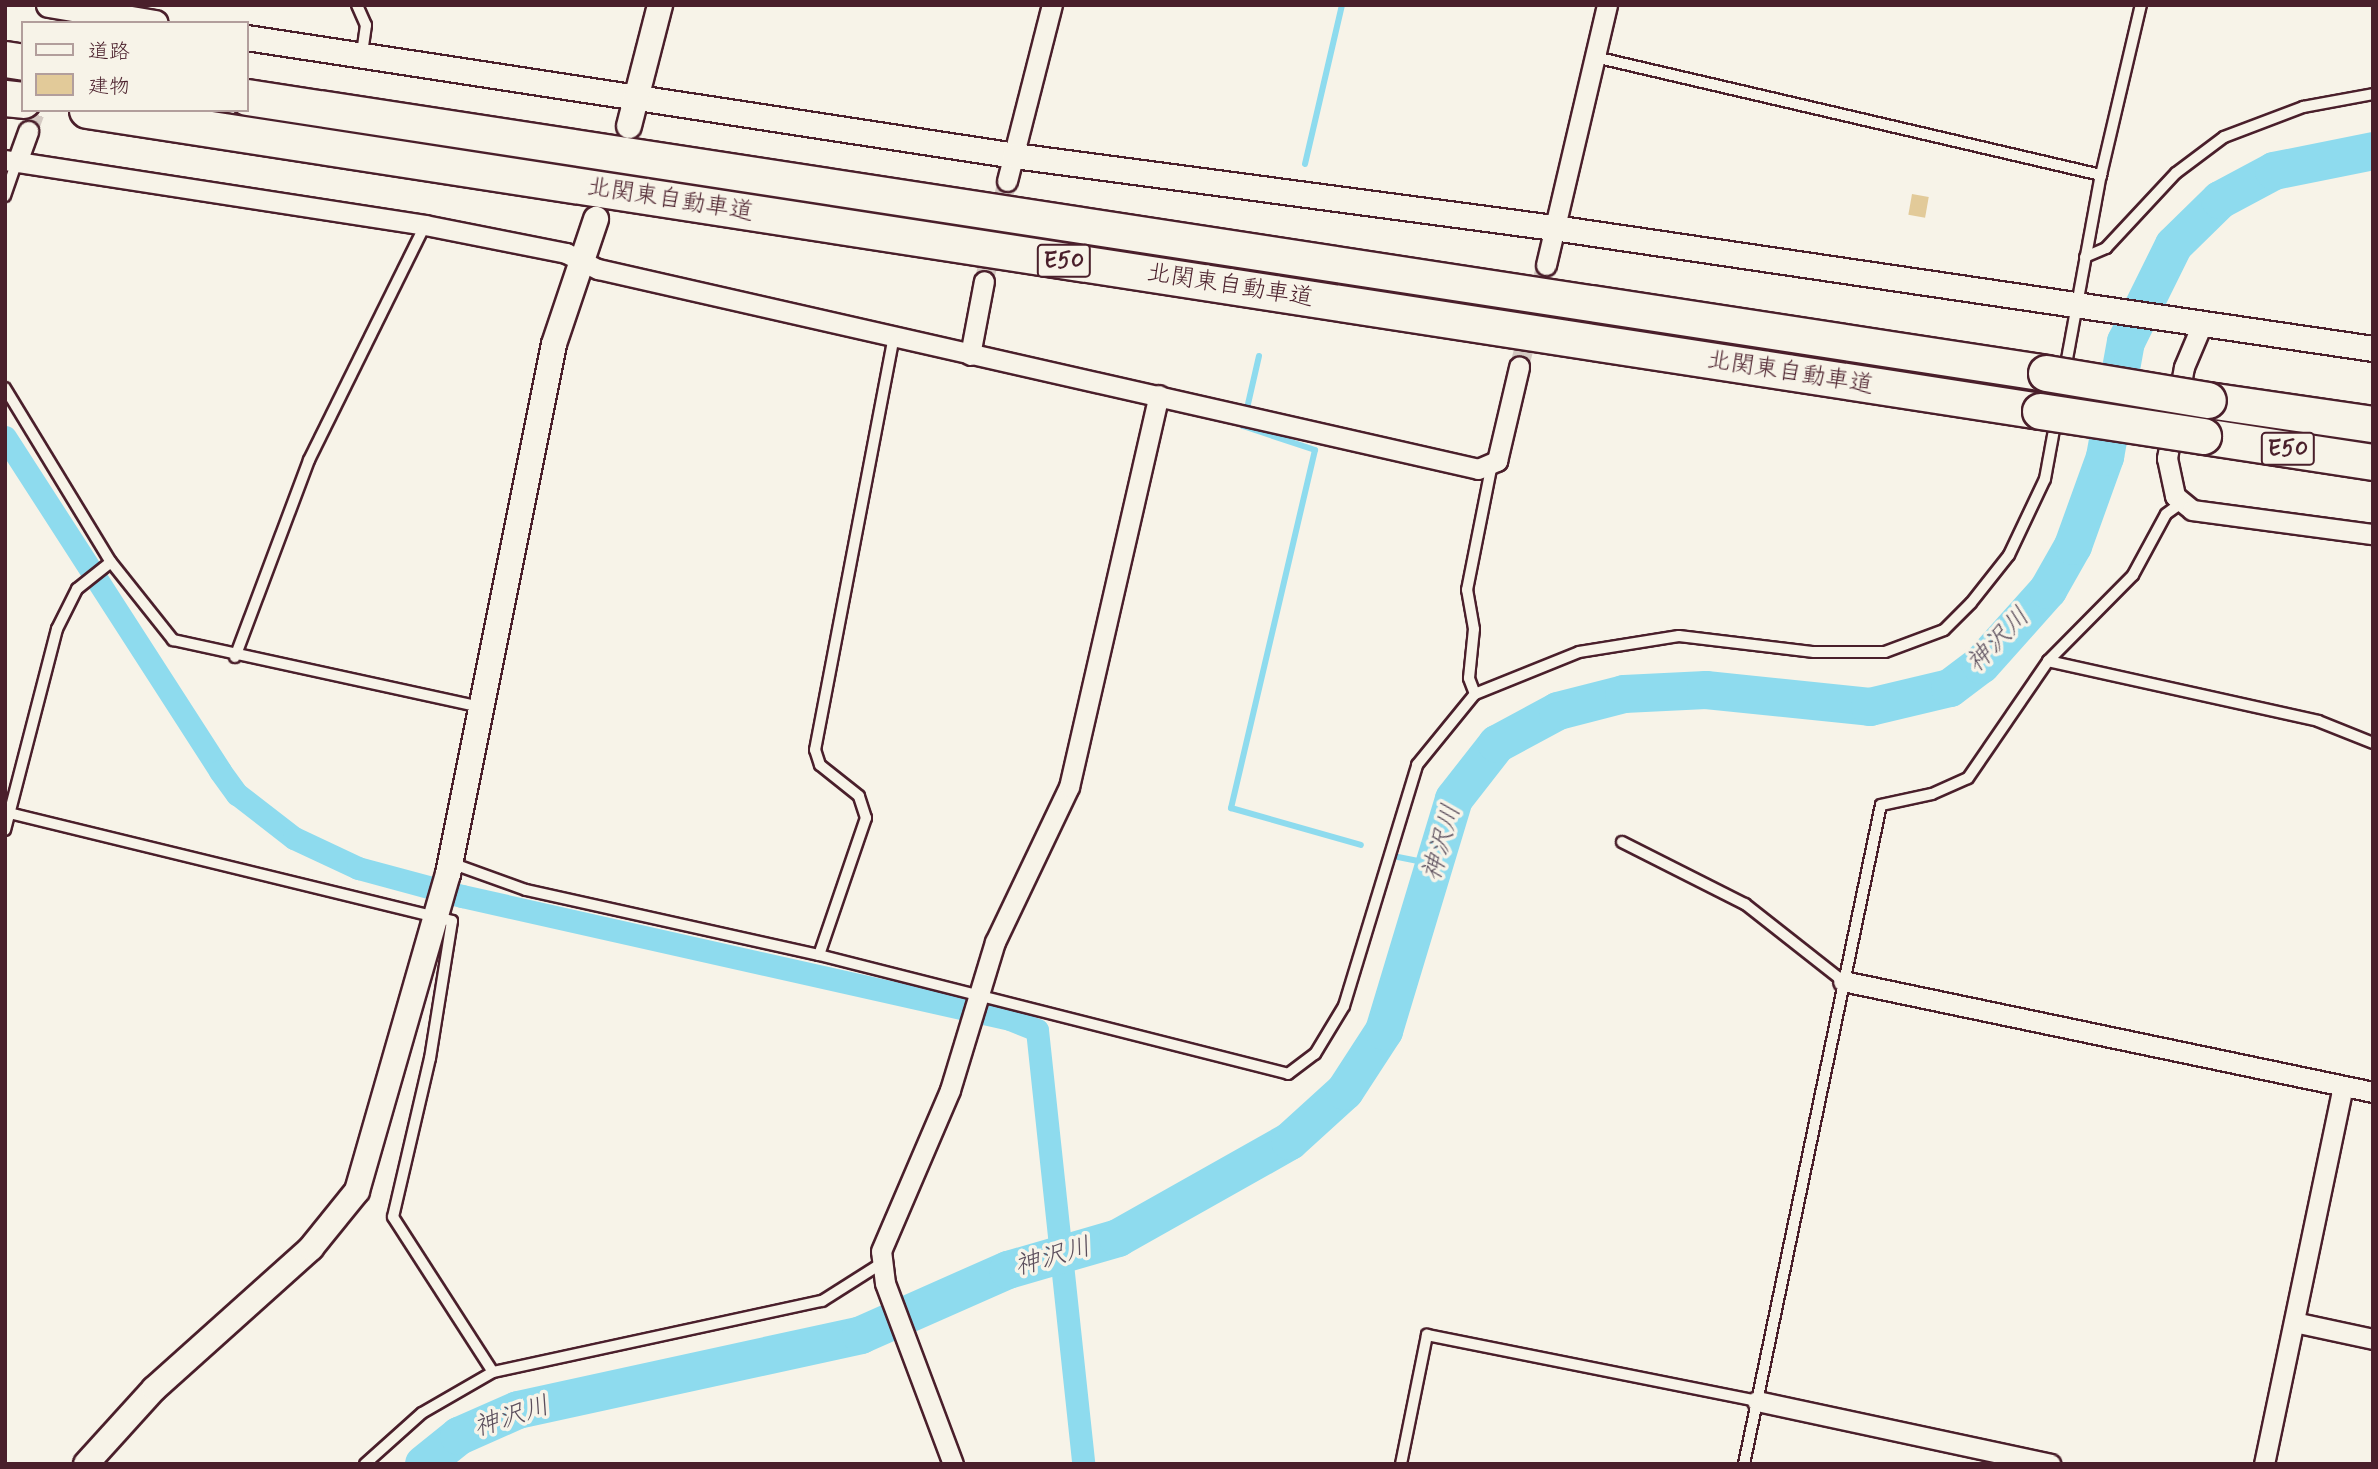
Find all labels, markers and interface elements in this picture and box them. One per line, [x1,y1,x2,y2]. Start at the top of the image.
legend [21,21,248,112]
text: 道路 [88,38,130,66]
text: 建物 [88,73,130,101]
street label: 北関東自動車道 [585,173,755,227]
road number: E50 [1036,242,1092,280]
street label: 北関東自動車道 [1145,259,1315,313]
street label: 北関東自動車道 [1705,346,1875,400]
road number: E50 [2260,430,2316,468]
water label: 神沢川 [1961,602,2037,680]
water label: 神沢川 [1417,801,1469,885]
water label: 神沢川 [1011,1232,1095,1284]
water label: 神沢川 [470,1391,554,1445]

